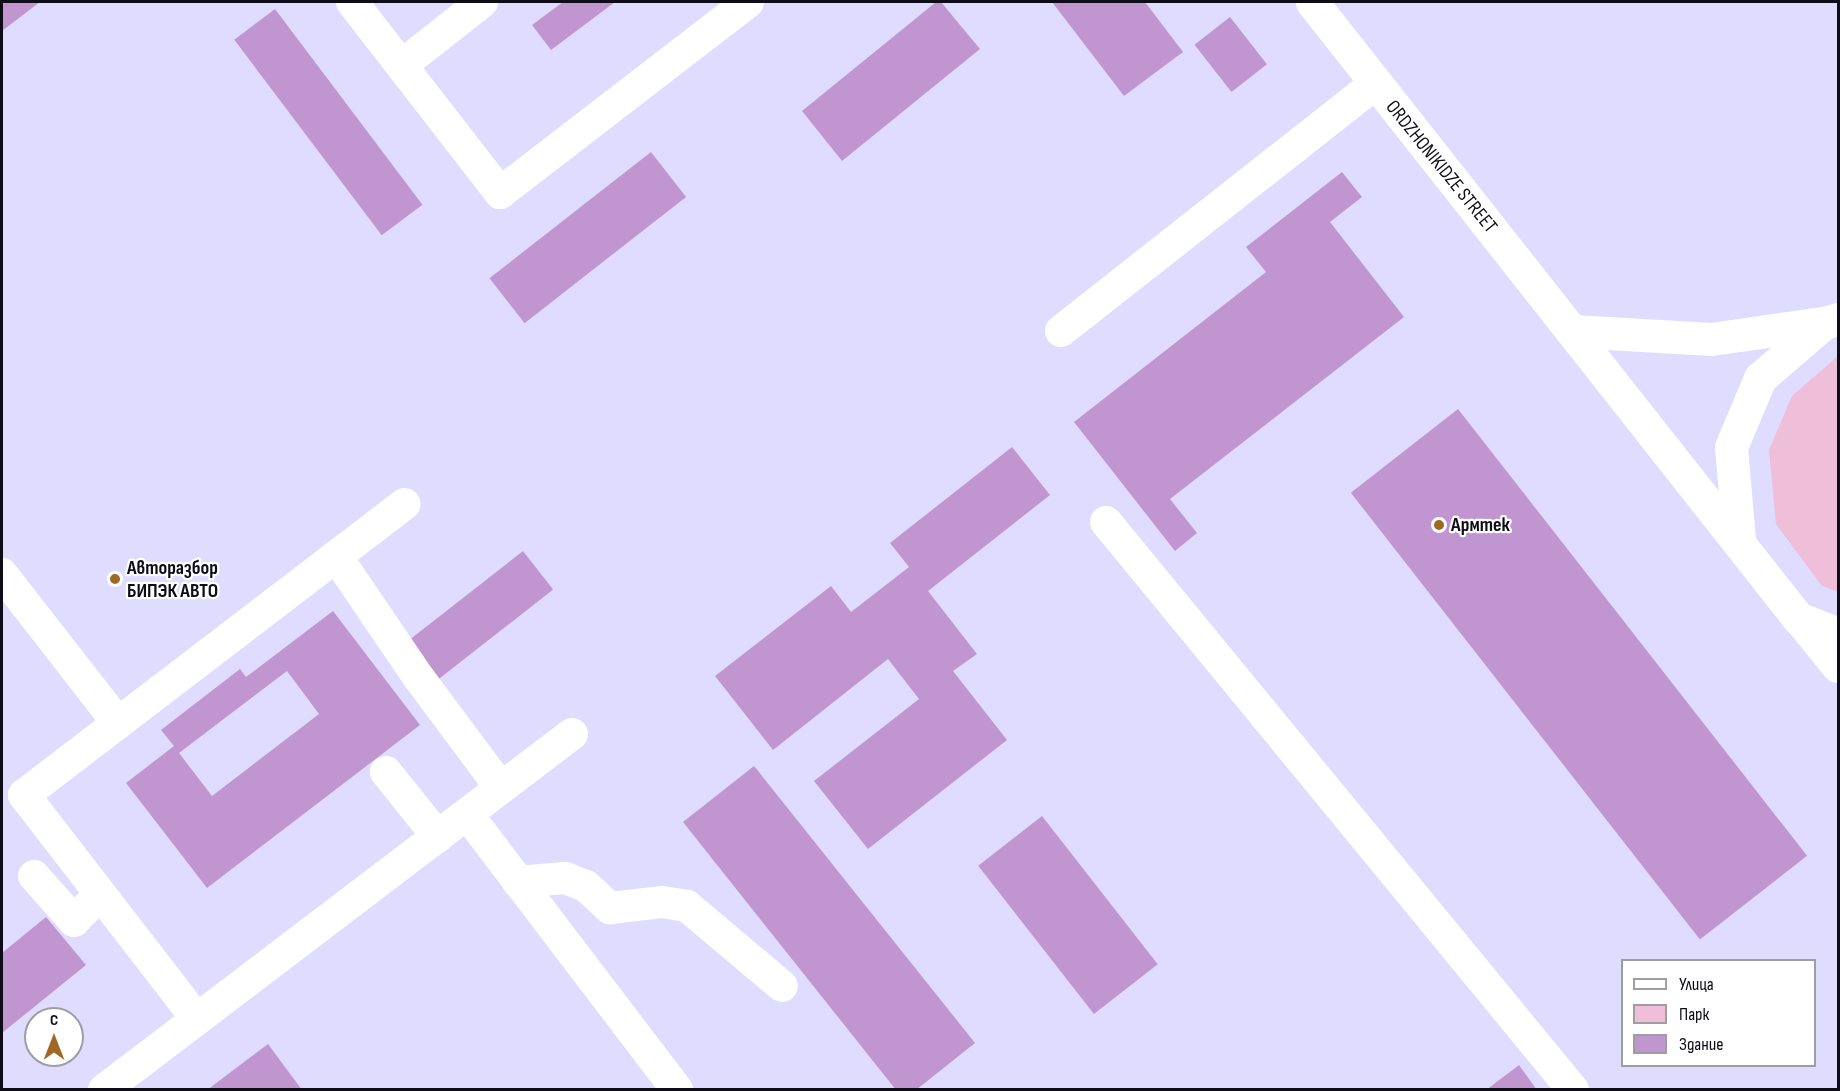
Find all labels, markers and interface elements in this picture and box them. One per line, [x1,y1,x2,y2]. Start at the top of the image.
street label: ORDZHONIKIDZE STREET [1380,96,1502,238]
place label: Армтек [1451,513,1510,537]
marker: Армтек [1432,518,1446,532]
place label: Авторазбор БИПЭК АВТО [127,556,218,603]
marker: Авторазбор БИПЭК АВТО [108,572,122,586]
legend [1621,959,1816,1067]
text: Улица [1679,974,1714,995]
text: Парк [1679,1004,1709,1025]
north arrow [24,1007,84,1067]
text: С [50,1011,58,1030]
text: Здание [1679,1034,1724,1055]

